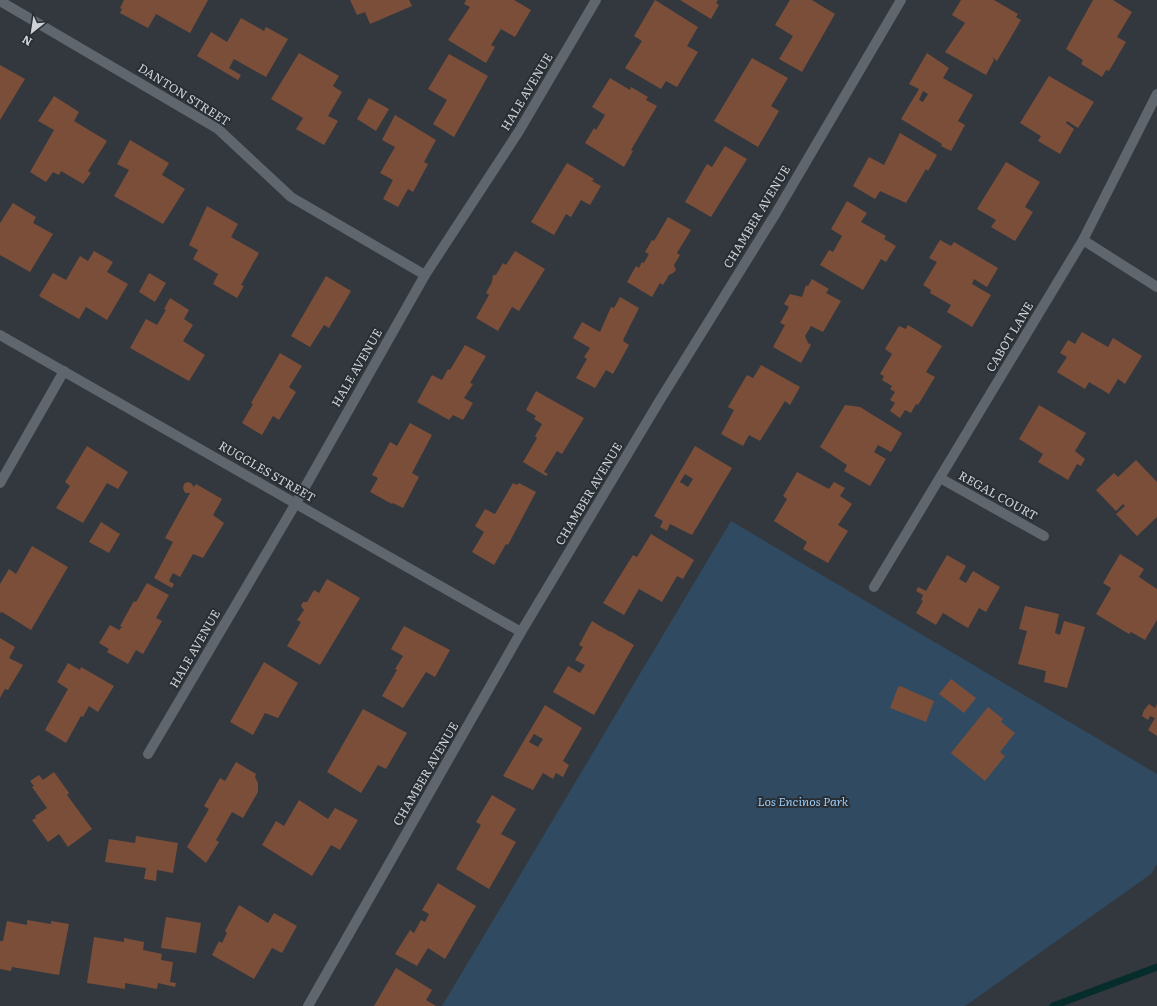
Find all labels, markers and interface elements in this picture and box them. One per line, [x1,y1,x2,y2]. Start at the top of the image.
north arrow [12,12,52,52]
text: N [19,32,34,51]
street label: HALE AVENUE [496,49,557,134]
street label: DANTON STREET [135,58,234,130]
street label: CHAMBER AVENUE [718,161,794,271]
street label: CABOT LANE [981,298,1037,375]
street label: HALE AVENUE [326,325,386,410]
street label: RUGGLES STREET [216,436,319,506]
street label: CHAMBER AVENUE [550,438,626,548]
street label: REGAL COURT [956,466,1041,524]
street label: HALE AVENUE [164,606,224,691]
street label: CHAMBER AVENUE [388,718,462,829]
park label: Los Encinos Park [758,792,849,810]

